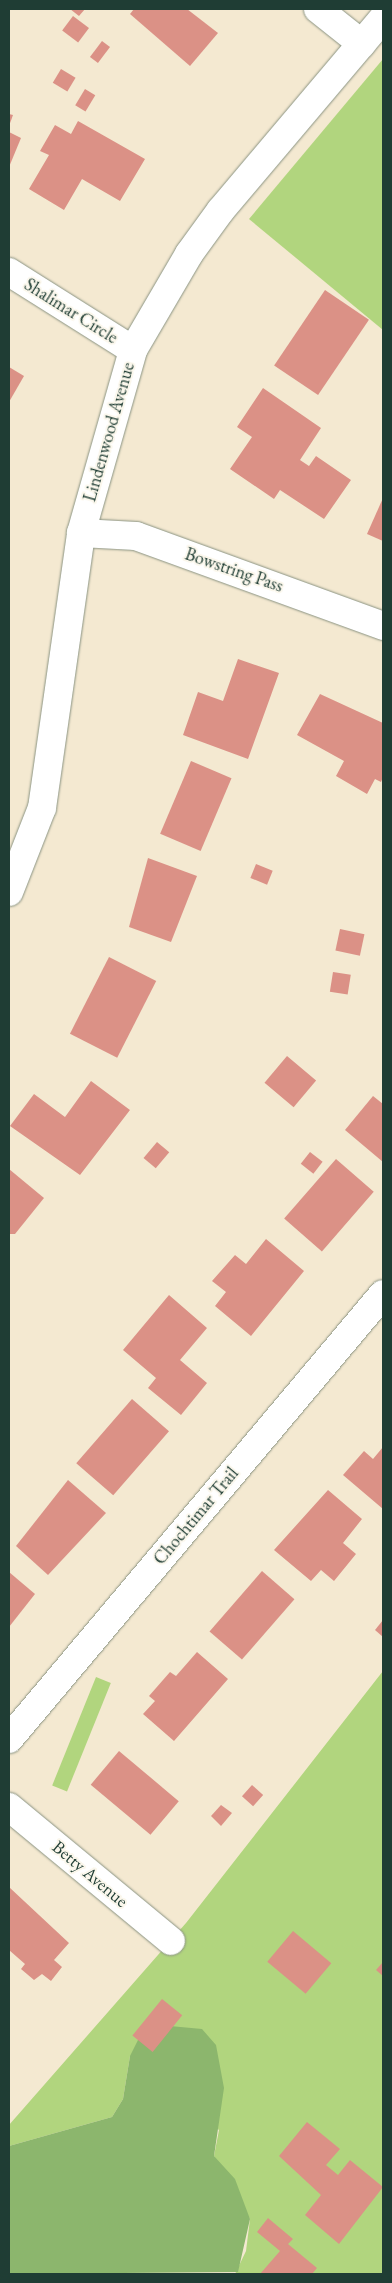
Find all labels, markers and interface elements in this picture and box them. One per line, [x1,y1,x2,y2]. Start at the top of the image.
street label: Shalimar Circle [20,274,122,348]
street label: Lindenwood Avenue [79,360,139,504]
street label: Bowstring Pass [182,543,286,597]
street label: Chochtimar Trail [149,1463,243,1569]
street label: Betty Avenue [48,1836,132,1912]

